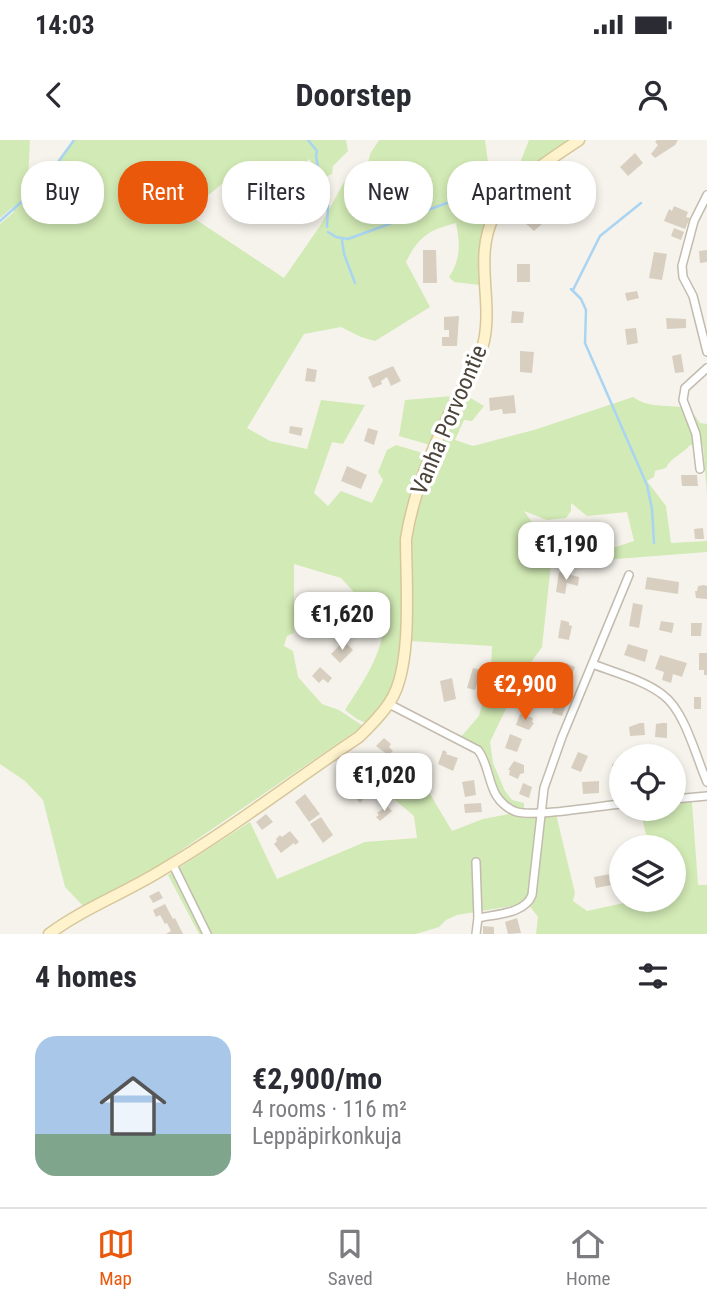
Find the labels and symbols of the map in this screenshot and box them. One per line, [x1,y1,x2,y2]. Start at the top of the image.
street label: Vanha Porvoontie [405,341,493,499]
pin: €1,190 [509,522,623,582]
pin: €1,620 [285,592,399,652]
pin: €2,900 [468,662,582,722]
pin: €1,020 [327,754,441,813]

